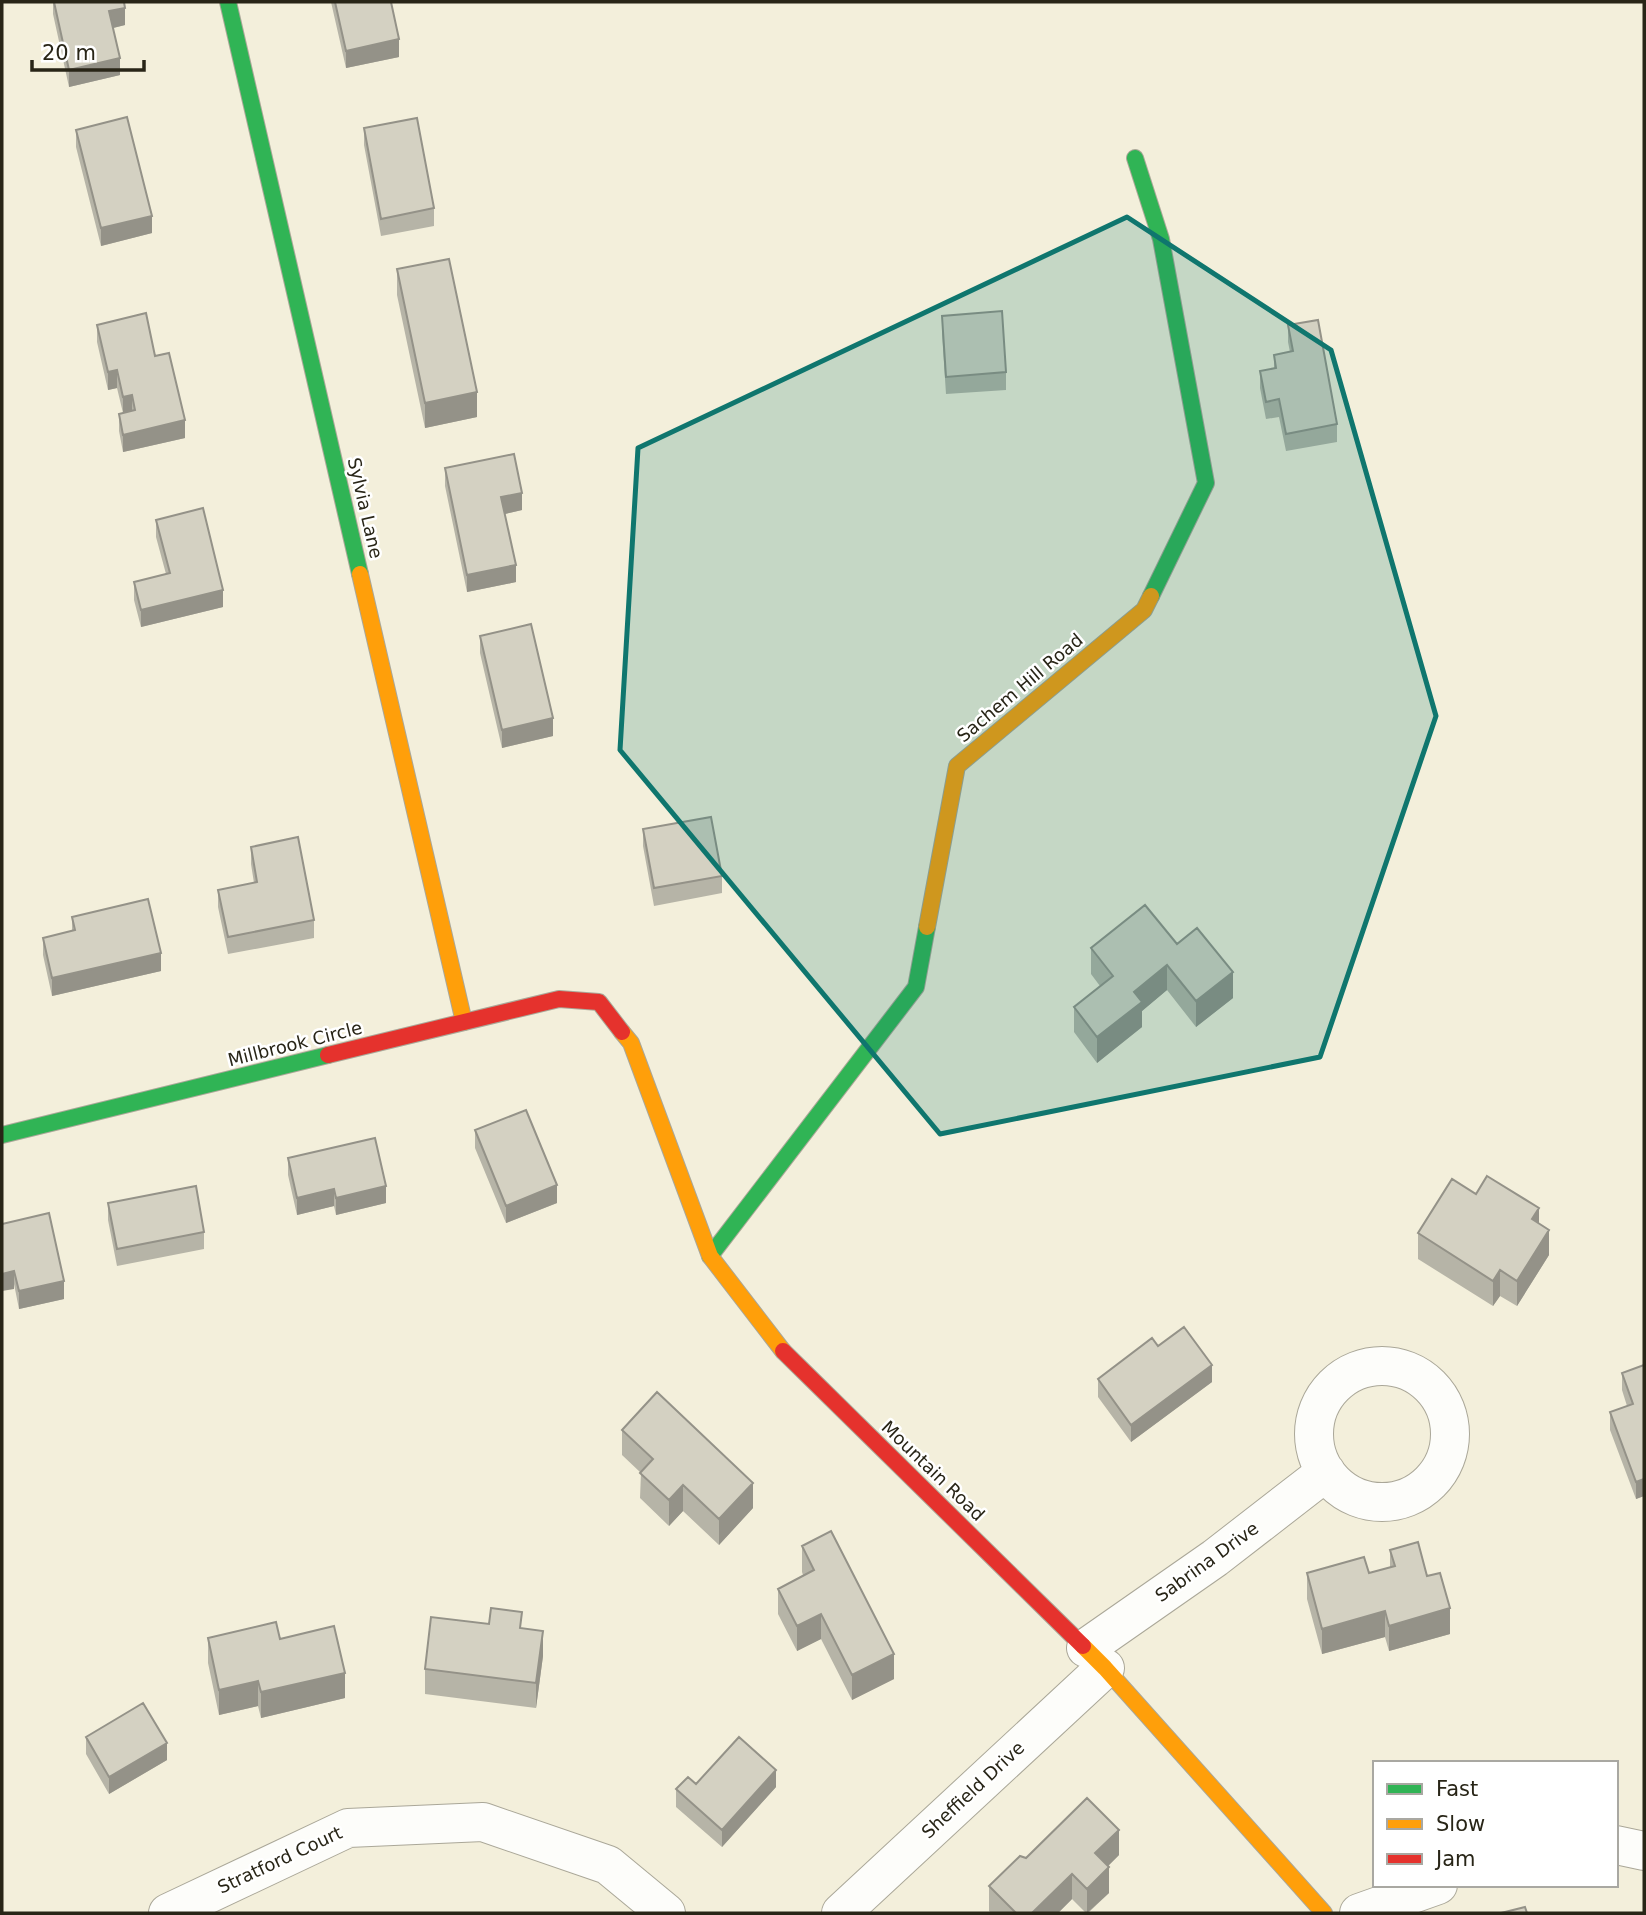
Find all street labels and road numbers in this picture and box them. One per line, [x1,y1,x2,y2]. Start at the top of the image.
street label: Sylvia Lane [344,455,387,560]
street label: Sachem Hill Road [953,629,1087,746]
street label: Millbrook Circle [226,1017,364,1070]
street label: Mountain Road [878,1416,989,1525]
street label: Sabrina Drive [1151,1517,1262,1606]
street label: Sheffield Drive [917,1737,1028,1843]
street label: Stratford Court [214,1822,345,1898]

